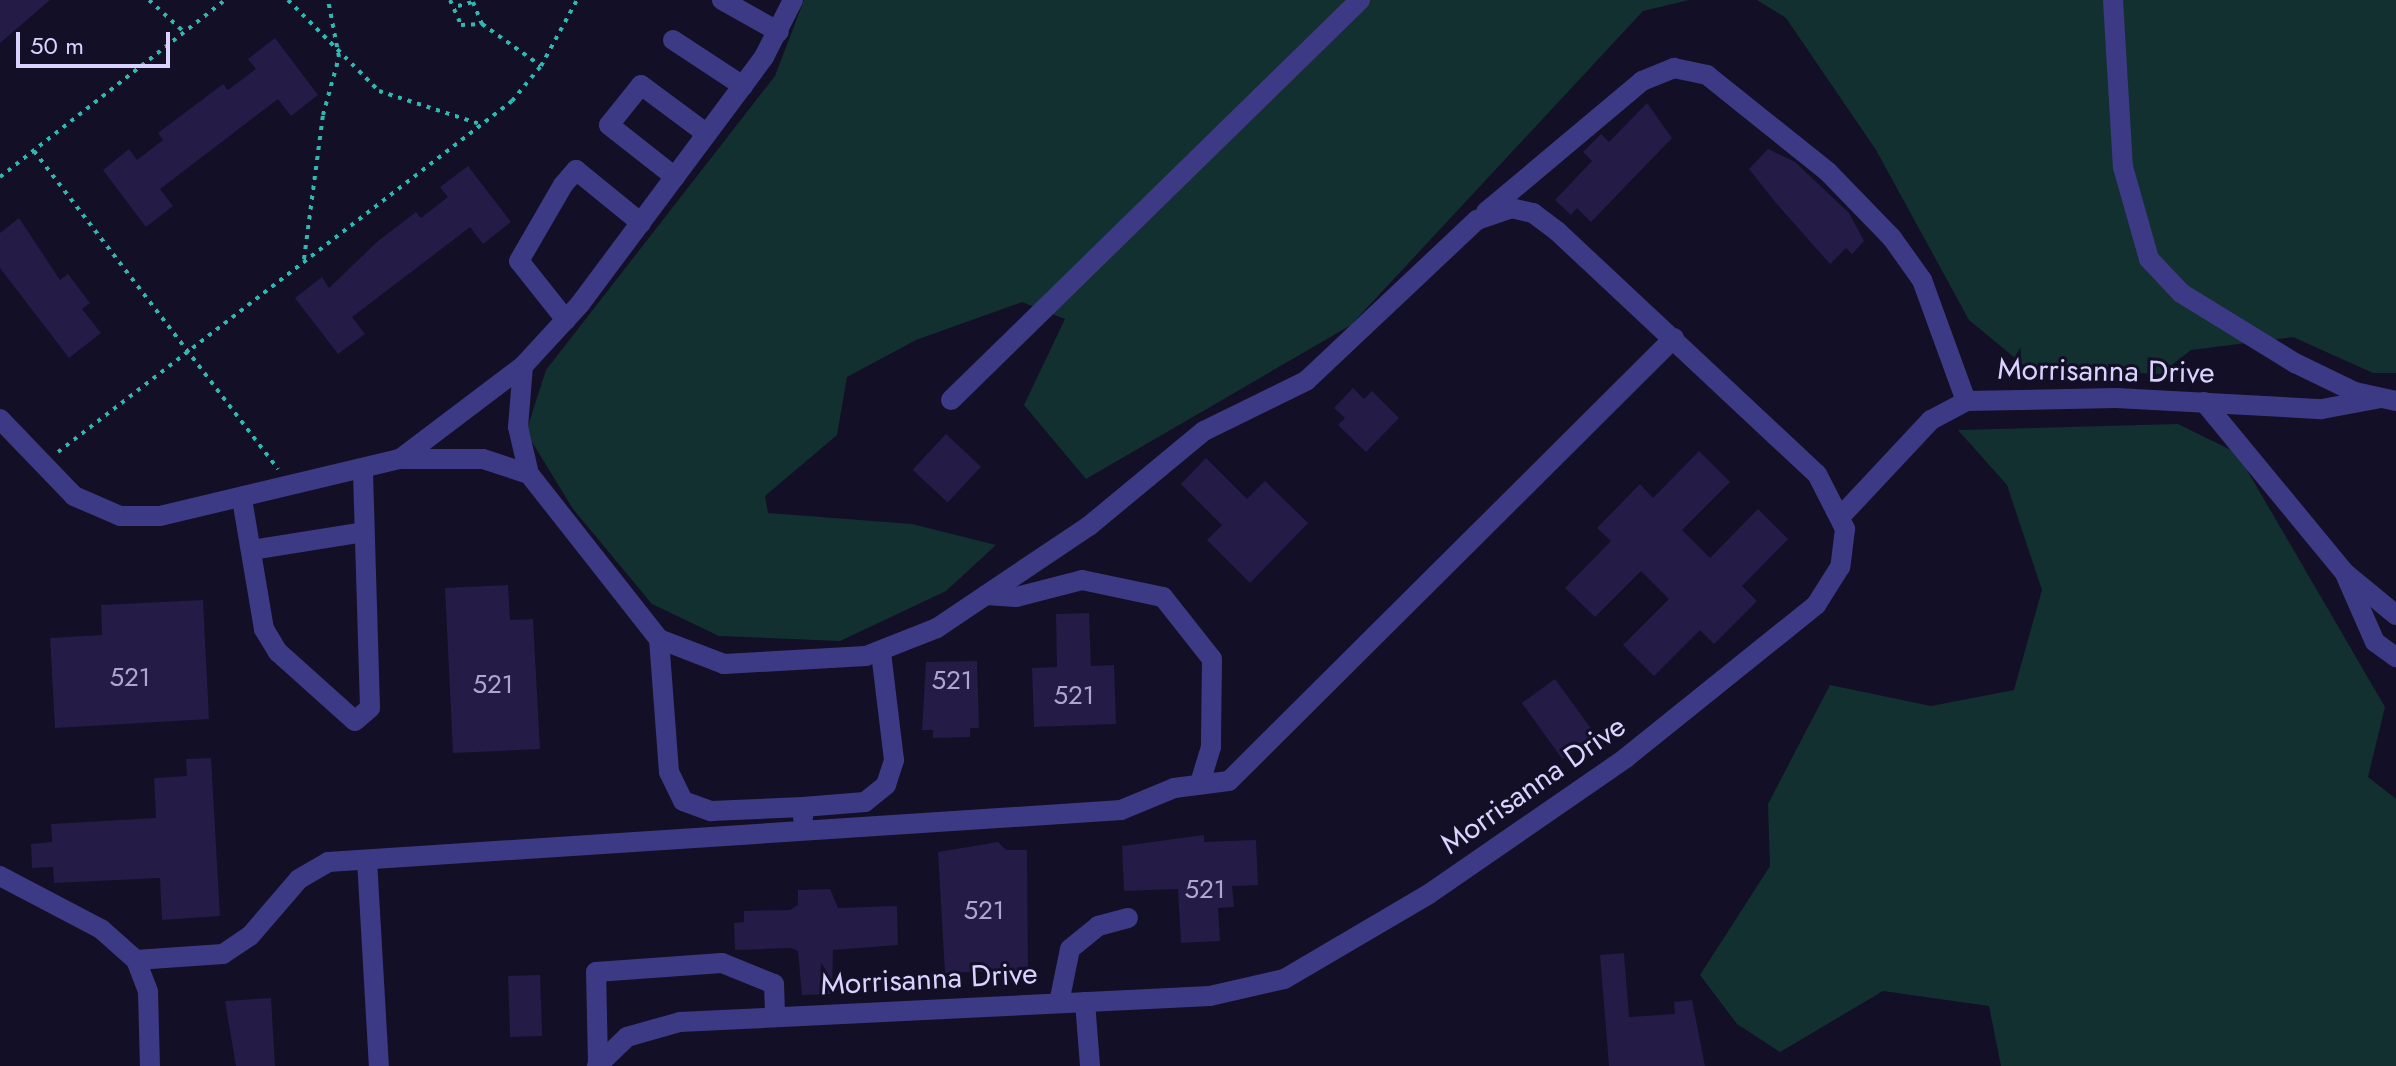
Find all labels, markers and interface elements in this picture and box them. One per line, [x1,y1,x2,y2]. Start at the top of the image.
scale bar [20,16,174,66]
text: 50 m [30,28,84,63]
street label: Morrisanna Drive [1997,351,2215,391]
house number: 521 [109,662,151,694]
house number: 521 [931,665,973,697]
house number: 521 [472,669,514,701]
house number: 521 [1053,680,1095,712]
street label: Morrisanna Drive [1434,708,1632,862]
house number: 521 [1184,874,1226,906]
house number: 521 [963,895,1005,927]
street label: Morrisanna Drive [820,955,1038,1003]

